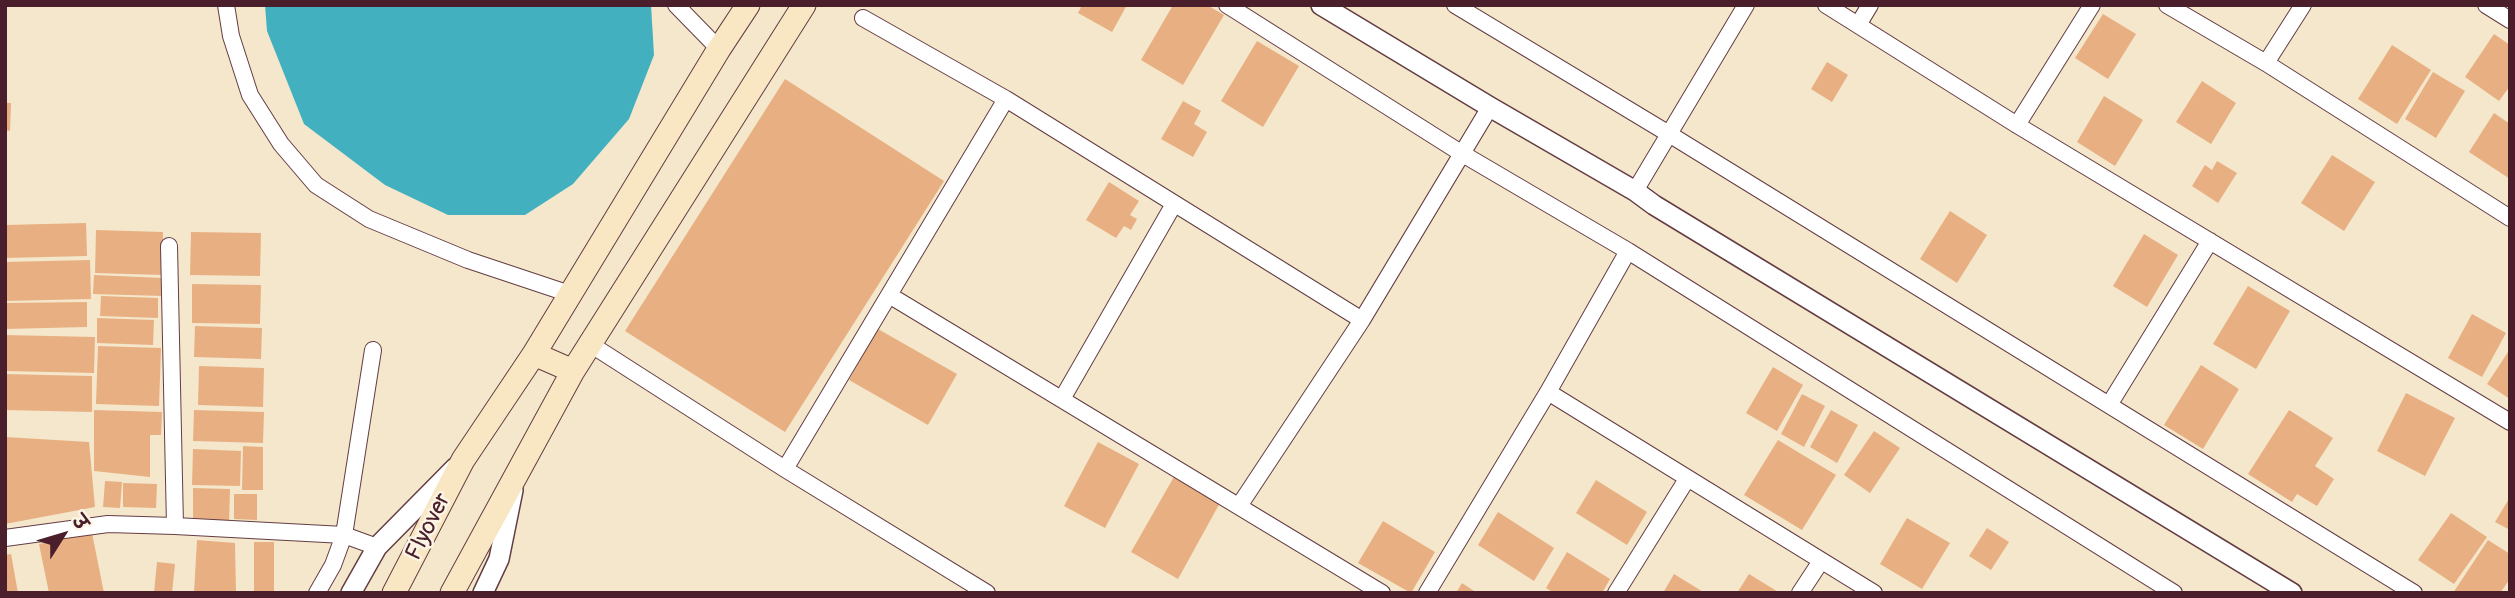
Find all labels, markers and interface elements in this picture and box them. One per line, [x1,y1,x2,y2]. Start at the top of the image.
street label: Flyover [400,489,458,565]
north arrow [28,500,98,570]
text: उ [66,510,93,535]

